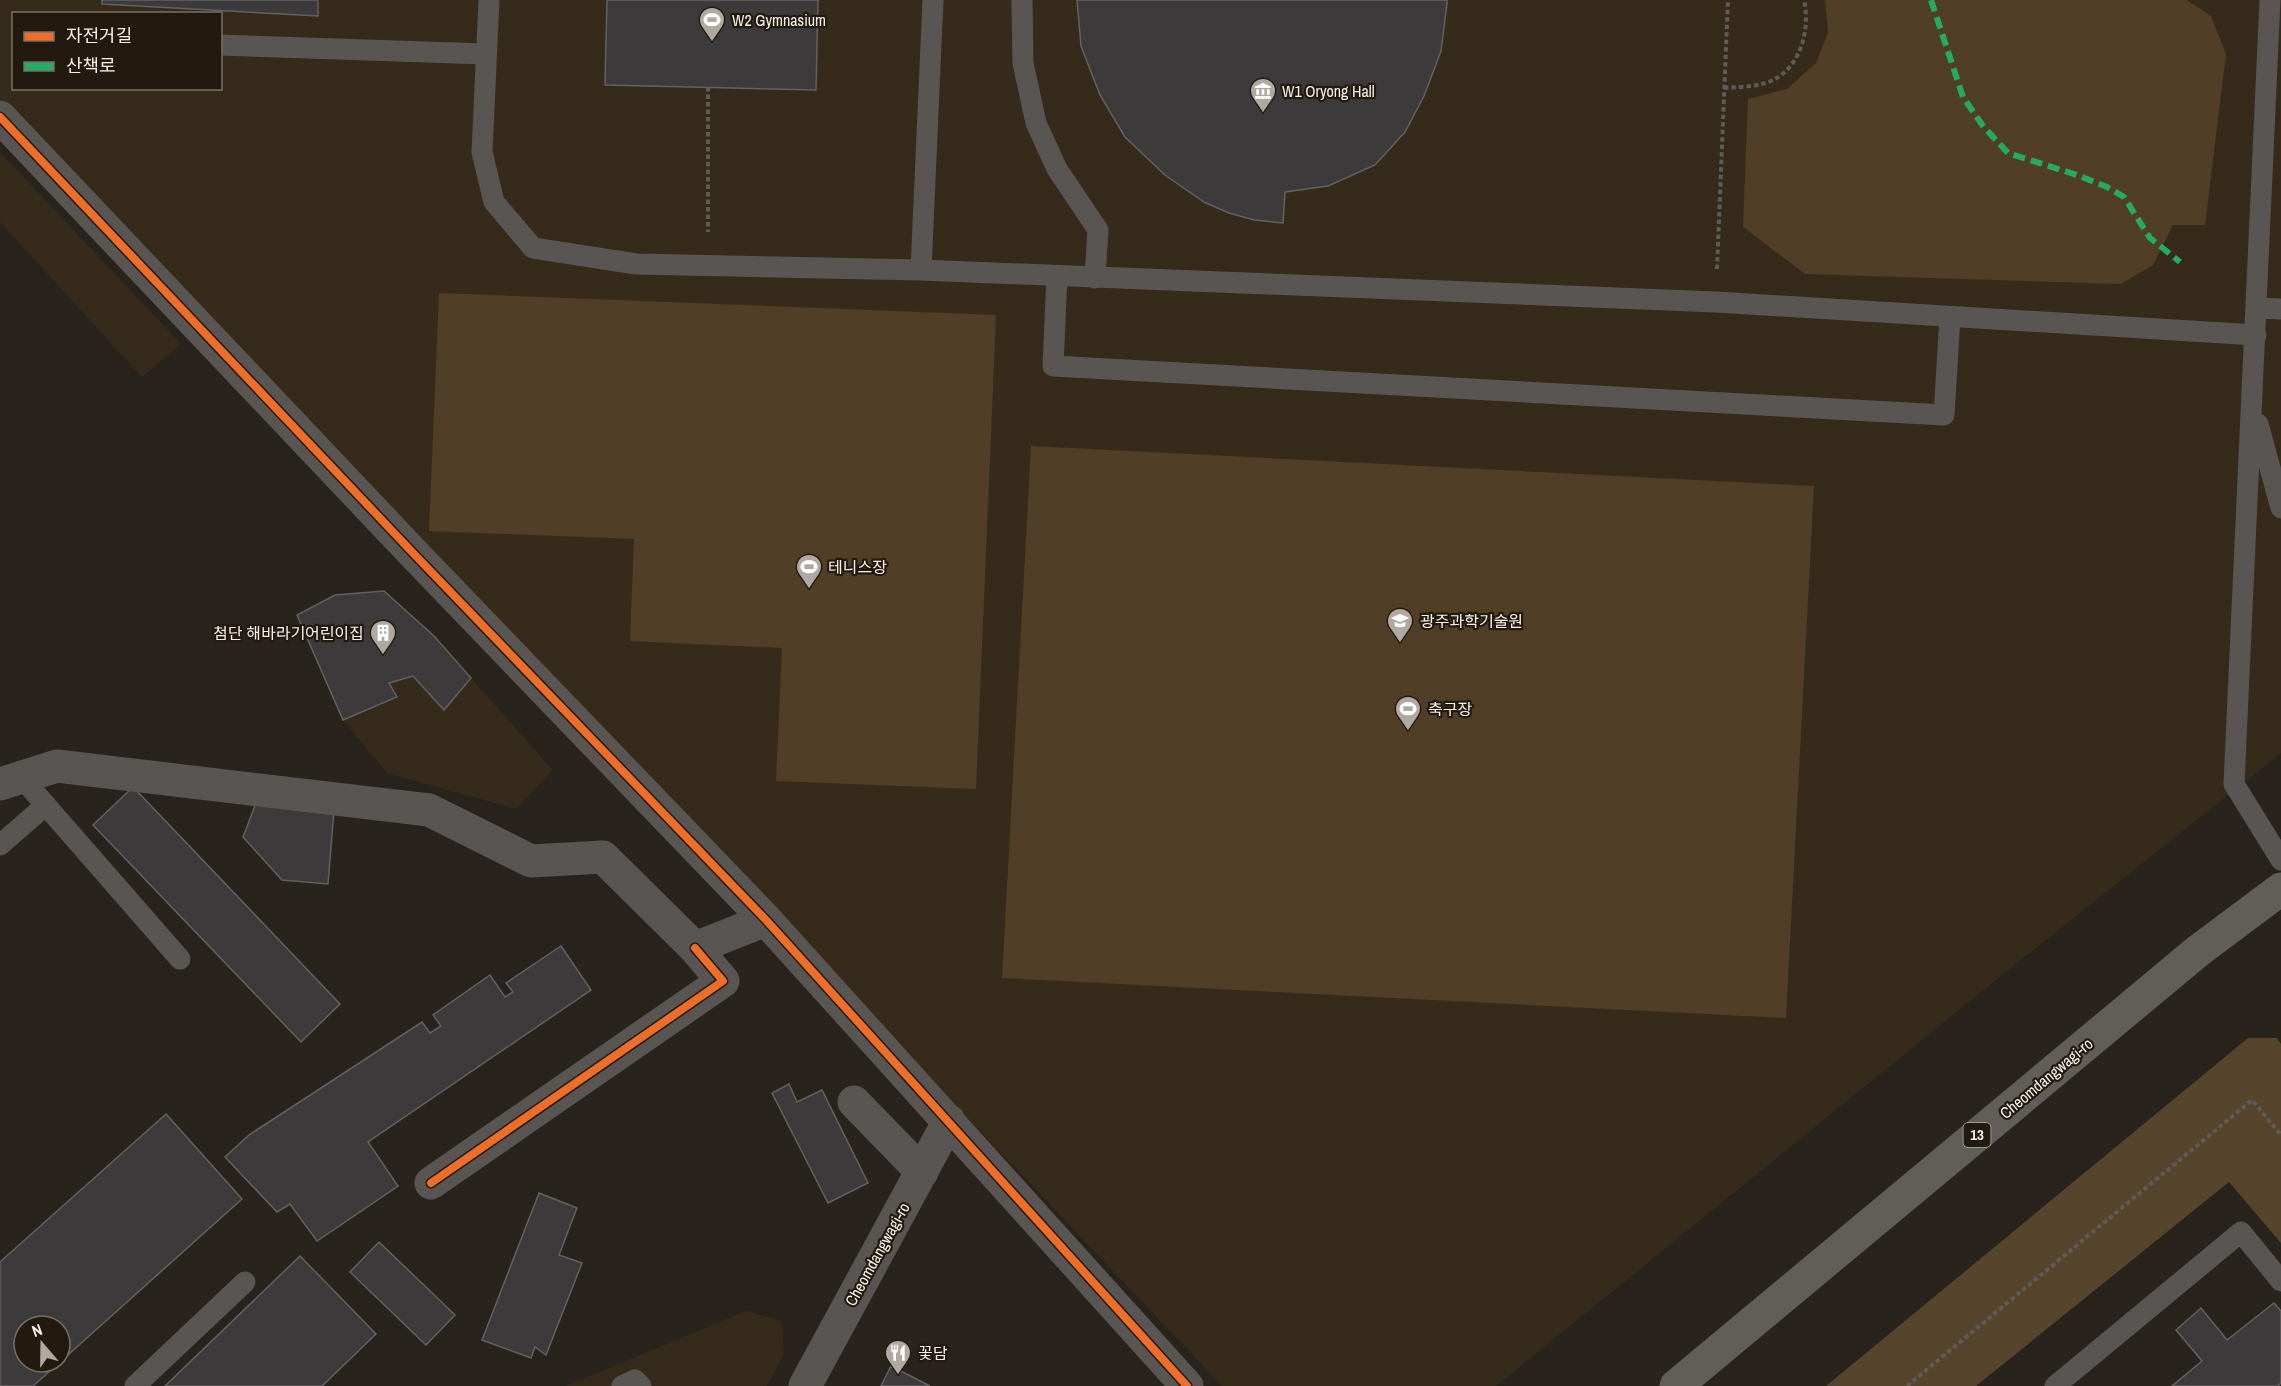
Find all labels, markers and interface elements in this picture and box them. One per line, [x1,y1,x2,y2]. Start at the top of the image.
sports icon: W2 Gymnasium [697,5,727,43]
place label: W2 Gymnasium [732,9,826,31]
legend [12,12,222,90]
text: 자전거길 [66,23,132,48]
text: 산책로 [66,53,116,78]
museum icon: W1 Oryong Hall [1248,76,1278,114]
place label: W1 Oryong Hall [1282,80,1375,102]
sports icon: 테니스장 [794,552,824,590]
place label: 테니스장 [828,556,887,578]
school or university icon: 광주과학기술원 [1385,606,1415,644]
place label: 광주과학기술원 [1420,610,1523,632]
building icon: 첨단 해바라기어린이집 [368,618,398,656]
place label: 첨단 해바라기어린이집 [213,622,364,644]
sports icon: 축구장 [1393,694,1423,732]
place label: 축구장 [1428,698,1472,720]
street label: Cheomdangwagi-ro [1995,1033,2097,1123]
road number: 13 [1964,1123,1990,1147]
street label: Cheomdangwagi-ro [839,1198,915,1310]
north arrow [12,1314,72,1374]
text: N [29,1318,45,1342]
restaurant icon: 꽃담 [883,1338,913,1376]
place label: 꽃담 [918,1342,948,1364]

